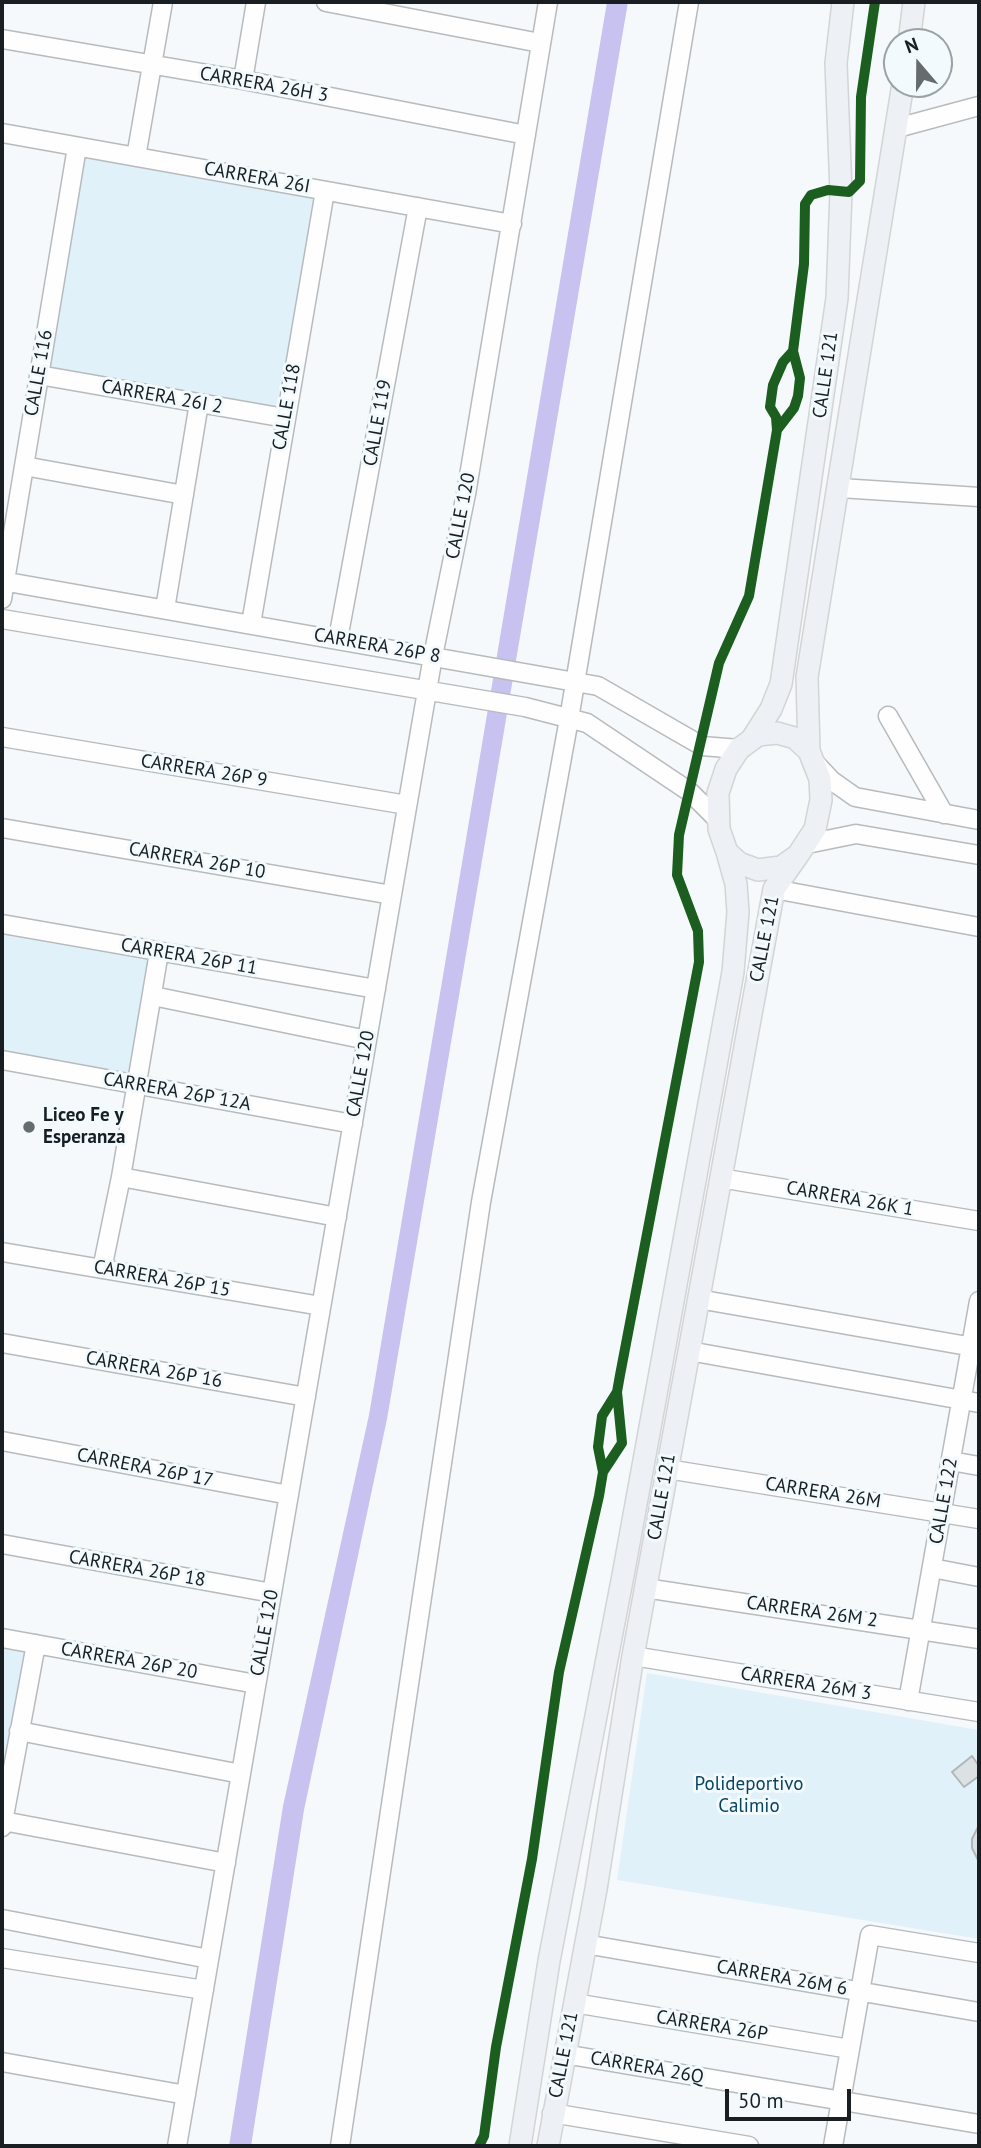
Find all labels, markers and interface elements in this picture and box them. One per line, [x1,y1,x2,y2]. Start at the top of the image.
north arrow [883,28,953,98]
text: N [902,32,921,59]
street label: CARRERA 26H 3 [198,62,330,108]
street label: CARRERA 26I [202,157,312,199]
street label: CALLE 116 [20,328,58,418]
street label: CALLE 121 [809,330,843,420]
street label: CALLE 118 [268,362,306,452]
street label: CARRERA 26I 2 [100,375,224,419]
street label: CALLE 119 [359,378,397,468]
street label: CALLE 120 [441,471,481,561]
street label: CARRERA 26P 8 [312,624,442,668]
street label: CARRERA 26P 9 [139,750,269,792]
street label: CARRERA 26P 10 [127,838,267,884]
street label: CALLE 121 [745,894,785,984]
street label: CARRERA 26P 11 [119,934,259,980]
street label: CALLE 120 [342,1029,380,1119]
street label: CARRERA 26P 12A [101,1068,253,1116]
place label: Liceo Fe y Esperanza [43,1105,125,1149]
marker: Liceo Fe y Esperanza [21,1119,37,1135]
street label: CARRERA 26K 1 [785,1177,915,1221]
street label: CARRERA 26P 15 [92,1256,232,1302]
street label: CARRERA 26P 16 [84,1347,224,1393]
street label: CARRERA 26P 17 [75,1444,215,1492]
street label: CALLE 121 [643,1452,681,1542]
street label: CALLE 122 [925,1456,963,1546]
street label: CARRERA 26M [763,1473,883,1513]
street label: CARRERA 26P 18 [67,1546,207,1592]
street label: CALLE 120 [246,1588,284,1678]
street label: CARRERA 26M 2 [745,1591,879,1633]
street label: CARRERA 26P 20 [59,1638,199,1684]
street label: CARRERA 26M 3 [739,1662,873,1706]
park label: Polideportivo Calimio [695,1774,803,1818]
street label: CARRERA 26M 6 [715,1955,849,2001]
street label: CARRERA 26P [655,2006,769,2046]
street label: CALLE 121 [544,2010,584,2100]
street label: CARRERA 26Q [588,2047,706,2089]
scale bar [729,2074,855,2118]
text: 50 m [738,2087,784,2114]

